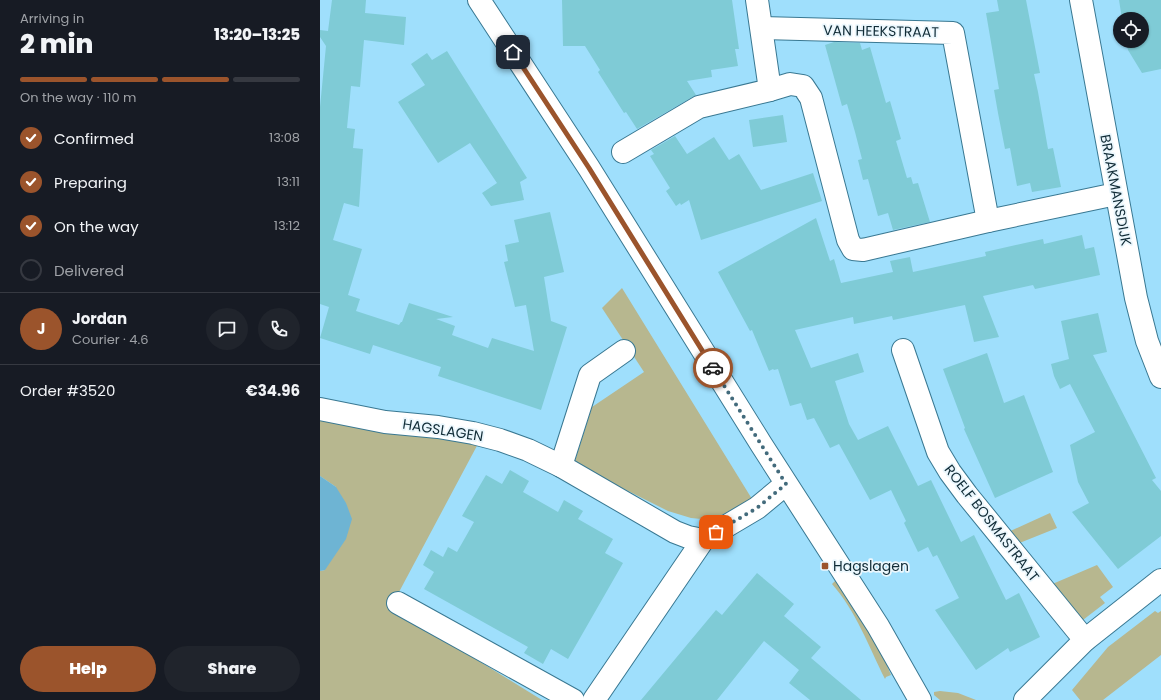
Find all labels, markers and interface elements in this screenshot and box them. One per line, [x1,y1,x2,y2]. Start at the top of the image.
text: Arriving in [20,9,84,28]
map controls [1113,12,1149,48]
button: locate [1113,12,1149,48]
street label: VAN HEEKSTRAAT [823,20,939,42]
text: 13:20–13:25 [214,24,300,45]
text: 2 min [20,26,93,62]
pin [496,35,530,69]
icon: home [502,41,524,63]
text: On the way · 110 m [20,88,136,107]
icon: check [20,127,42,149]
text: Confirmed [54,128,134,149]
text: 13:08 [269,128,300,147]
street label: BRAAKMANSDIJK [1095,133,1137,248]
icon: check [20,171,42,193]
text: Preparing [54,172,127,193]
text: 13:11 [277,172,300,191]
icon: check [20,215,42,237]
text: On the way [54,216,139,237]
text: 13:12 [274,216,300,235]
text: Delivered [54,260,124,281]
text: Jordan [72,308,127,329]
button: chat [206,308,248,350]
button: phone [258,308,300,350]
text: J [37,318,45,339]
text: Courier · 4.6 [72,330,149,349]
courier [693,348,733,388]
icon: car [702,357,724,379]
text: Order #3520 [20,380,115,401]
text: €34.96 [246,380,300,401]
street label: HAGSLAGEN [401,414,485,446]
street label: ROELF BOSMASTRAAT [940,460,1044,586]
pin [699,515,733,549]
icon: bag [705,521,727,543]
place label: Hagslagen [833,556,909,576]
marker: Hagslagen [820,561,830,571]
button: Help [20,646,156,692]
button: Share [164,646,300,692]

